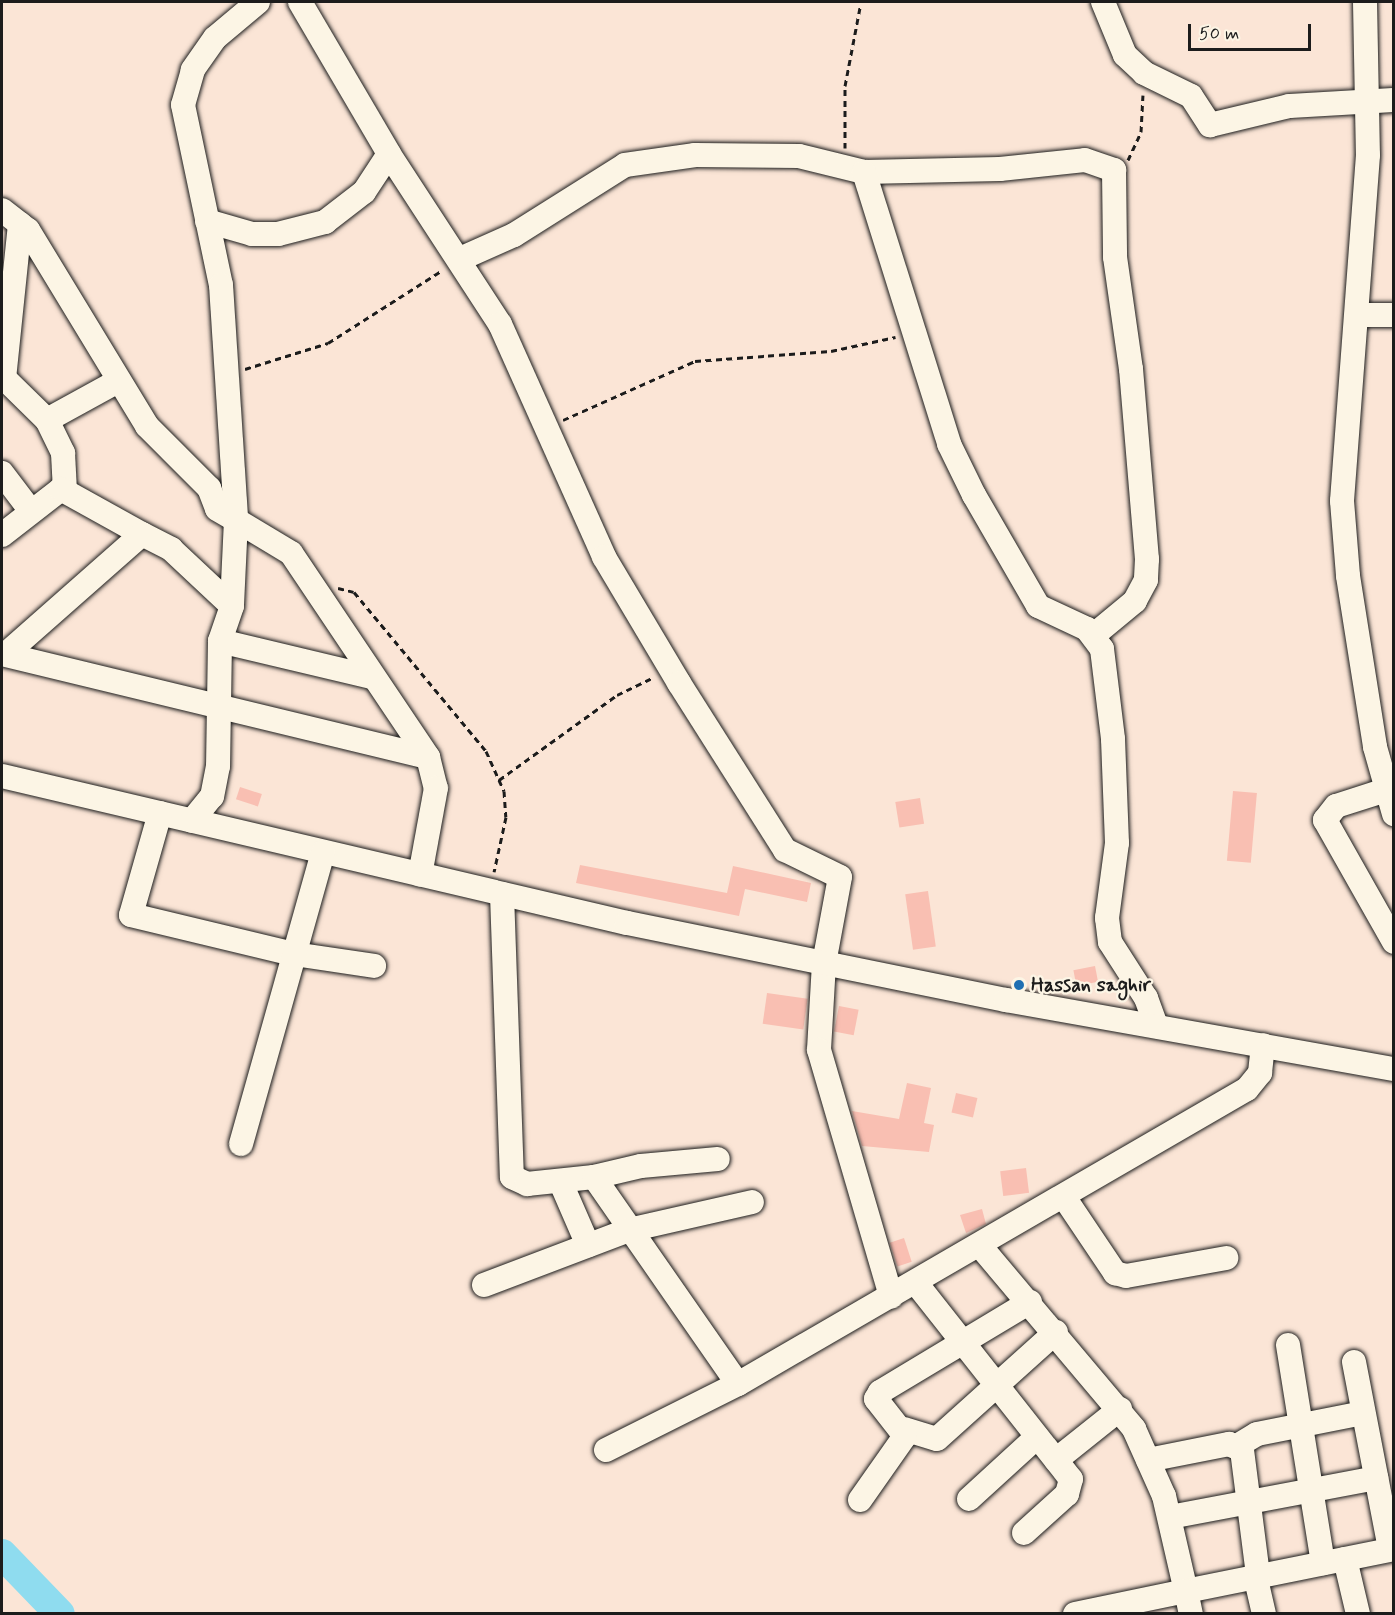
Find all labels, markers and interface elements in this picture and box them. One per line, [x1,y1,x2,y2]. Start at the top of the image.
scale bar [1191,12,1314,50]
text: 50 m [1199,22,1239,46]
place label: Hassan saghir [1031,973,1147,997]
marker: Hassan saghir [1012,978,1026,992]

